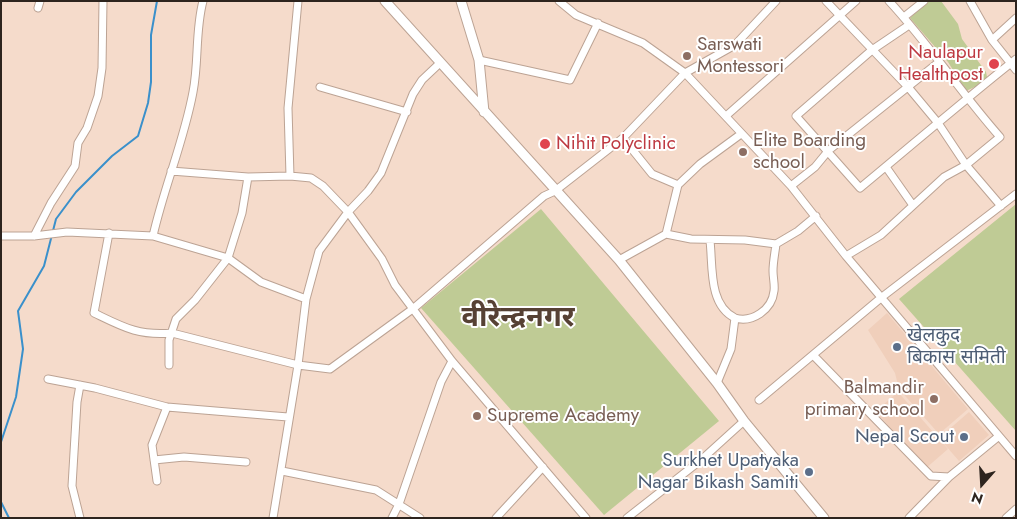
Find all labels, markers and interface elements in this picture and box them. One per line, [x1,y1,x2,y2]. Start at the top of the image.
place label: Sarswati Montessori [697,34,784,78]
place label: Naulapur Healthpost [898,42,983,86]
marker: Sarswati Montessori [681,50,693,62]
marker: Naulapur Healthpost [987,57,1001,71]
place label: Elite Boarding school [753,130,866,174]
place label: Nihit Polyclinic [556,133,676,155]
marker: Nihit Polyclinic [538,137,552,151]
marker: Elite Boarding school [737,146,749,158]
district label: वीरेन्द्रनगर [461,302,575,336]
place label: खेलकुद बिकास समिती [907,325,1006,369]
marker: खेलकुद बिकास समिती [891,341,903,353]
place label: Balmandir primary school [805,377,924,421]
marker: Balmandir primary school [928,393,940,405]
place label: Supreme Academy [487,405,639,427]
marker: Supreme Academy [471,410,483,422]
place label: Nepal Scout [855,426,954,448]
marker: Nepal Scout [958,431,970,443]
place label: Surkhet Upatyaka Nagar Bikash Samiti [638,450,799,494]
north arrow [957,459,1007,509]
marker: Surkhet Upatyaka Nagar Bikash Samiti [803,466,815,478]
text: N [969,487,986,509]

